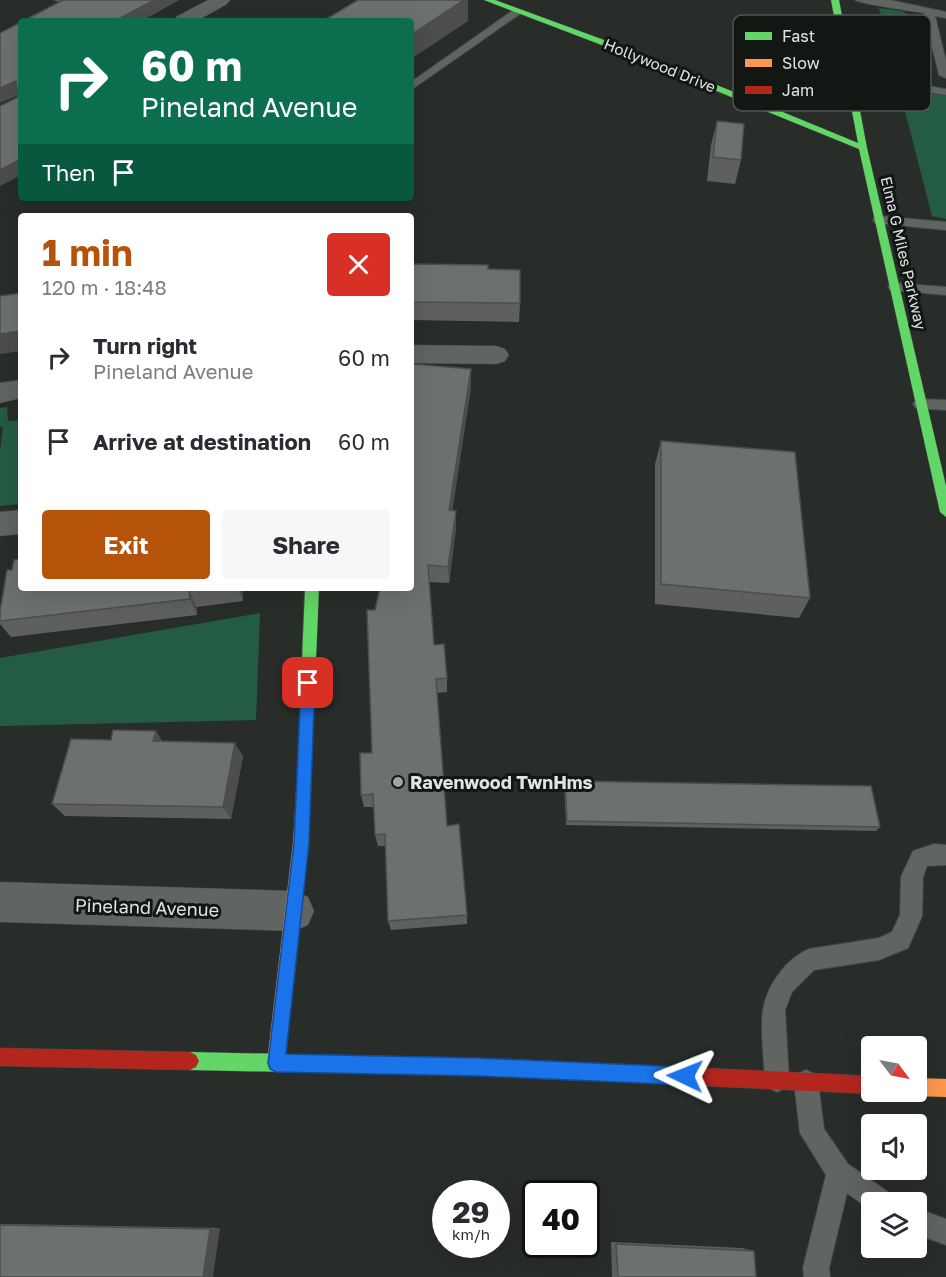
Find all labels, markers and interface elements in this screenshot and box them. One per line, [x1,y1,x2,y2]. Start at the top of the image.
legend [733,15,931,111]
text: Fast [782,26,815,46]
street label: Hollywood Drive [602,34,719,96]
text: 60 m [141,40,242,90]
icon: right [42,42,120,120]
text: Slow [782,53,820,73]
text: Jam [782,80,814,100]
text: Pineland Avenue [141,91,357,123]
icon: arrive [107,156,140,189]
text: Then [42,159,95,186]
street label: Elma G Miles Parkway [878,175,931,332]
text: 1 min [42,231,133,274]
button: close [327,233,390,296]
text: 120 m · 18:48 [42,275,167,299]
text: Turn right [93,332,197,359]
icon: right [42,341,75,374]
text: 60 m [338,344,390,371]
text: Pineland Avenue [93,359,253,383]
icon: arrive [42,425,75,458]
text: Arrive at destination [93,428,311,455]
text: 60 m [338,428,390,455]
button: Exit [42,510,210,579]
button: Share [222,510,390,579]
pin [282,657,333,708]
icon: arrive [291,666,324,699]
place label: Ravenwood TwnHms [410,771,593,793]
marker: Ravenwood TwnHms [391,775,405,789]
street label: Pineland Avenue [75,893,219,921]
north arrow [861,1036,927,1102]
map controls [861,1036,927,1258]
position arrow [653,1044,717,1108]
button: sound [861,1114,927,1180]
speed limit sign: 40 [522,1180,600,1258]
button: layers [861,1192,927,1258]
text: 29 [452,1194,490,1230]
text: km/h [452,1225,490,1243]

